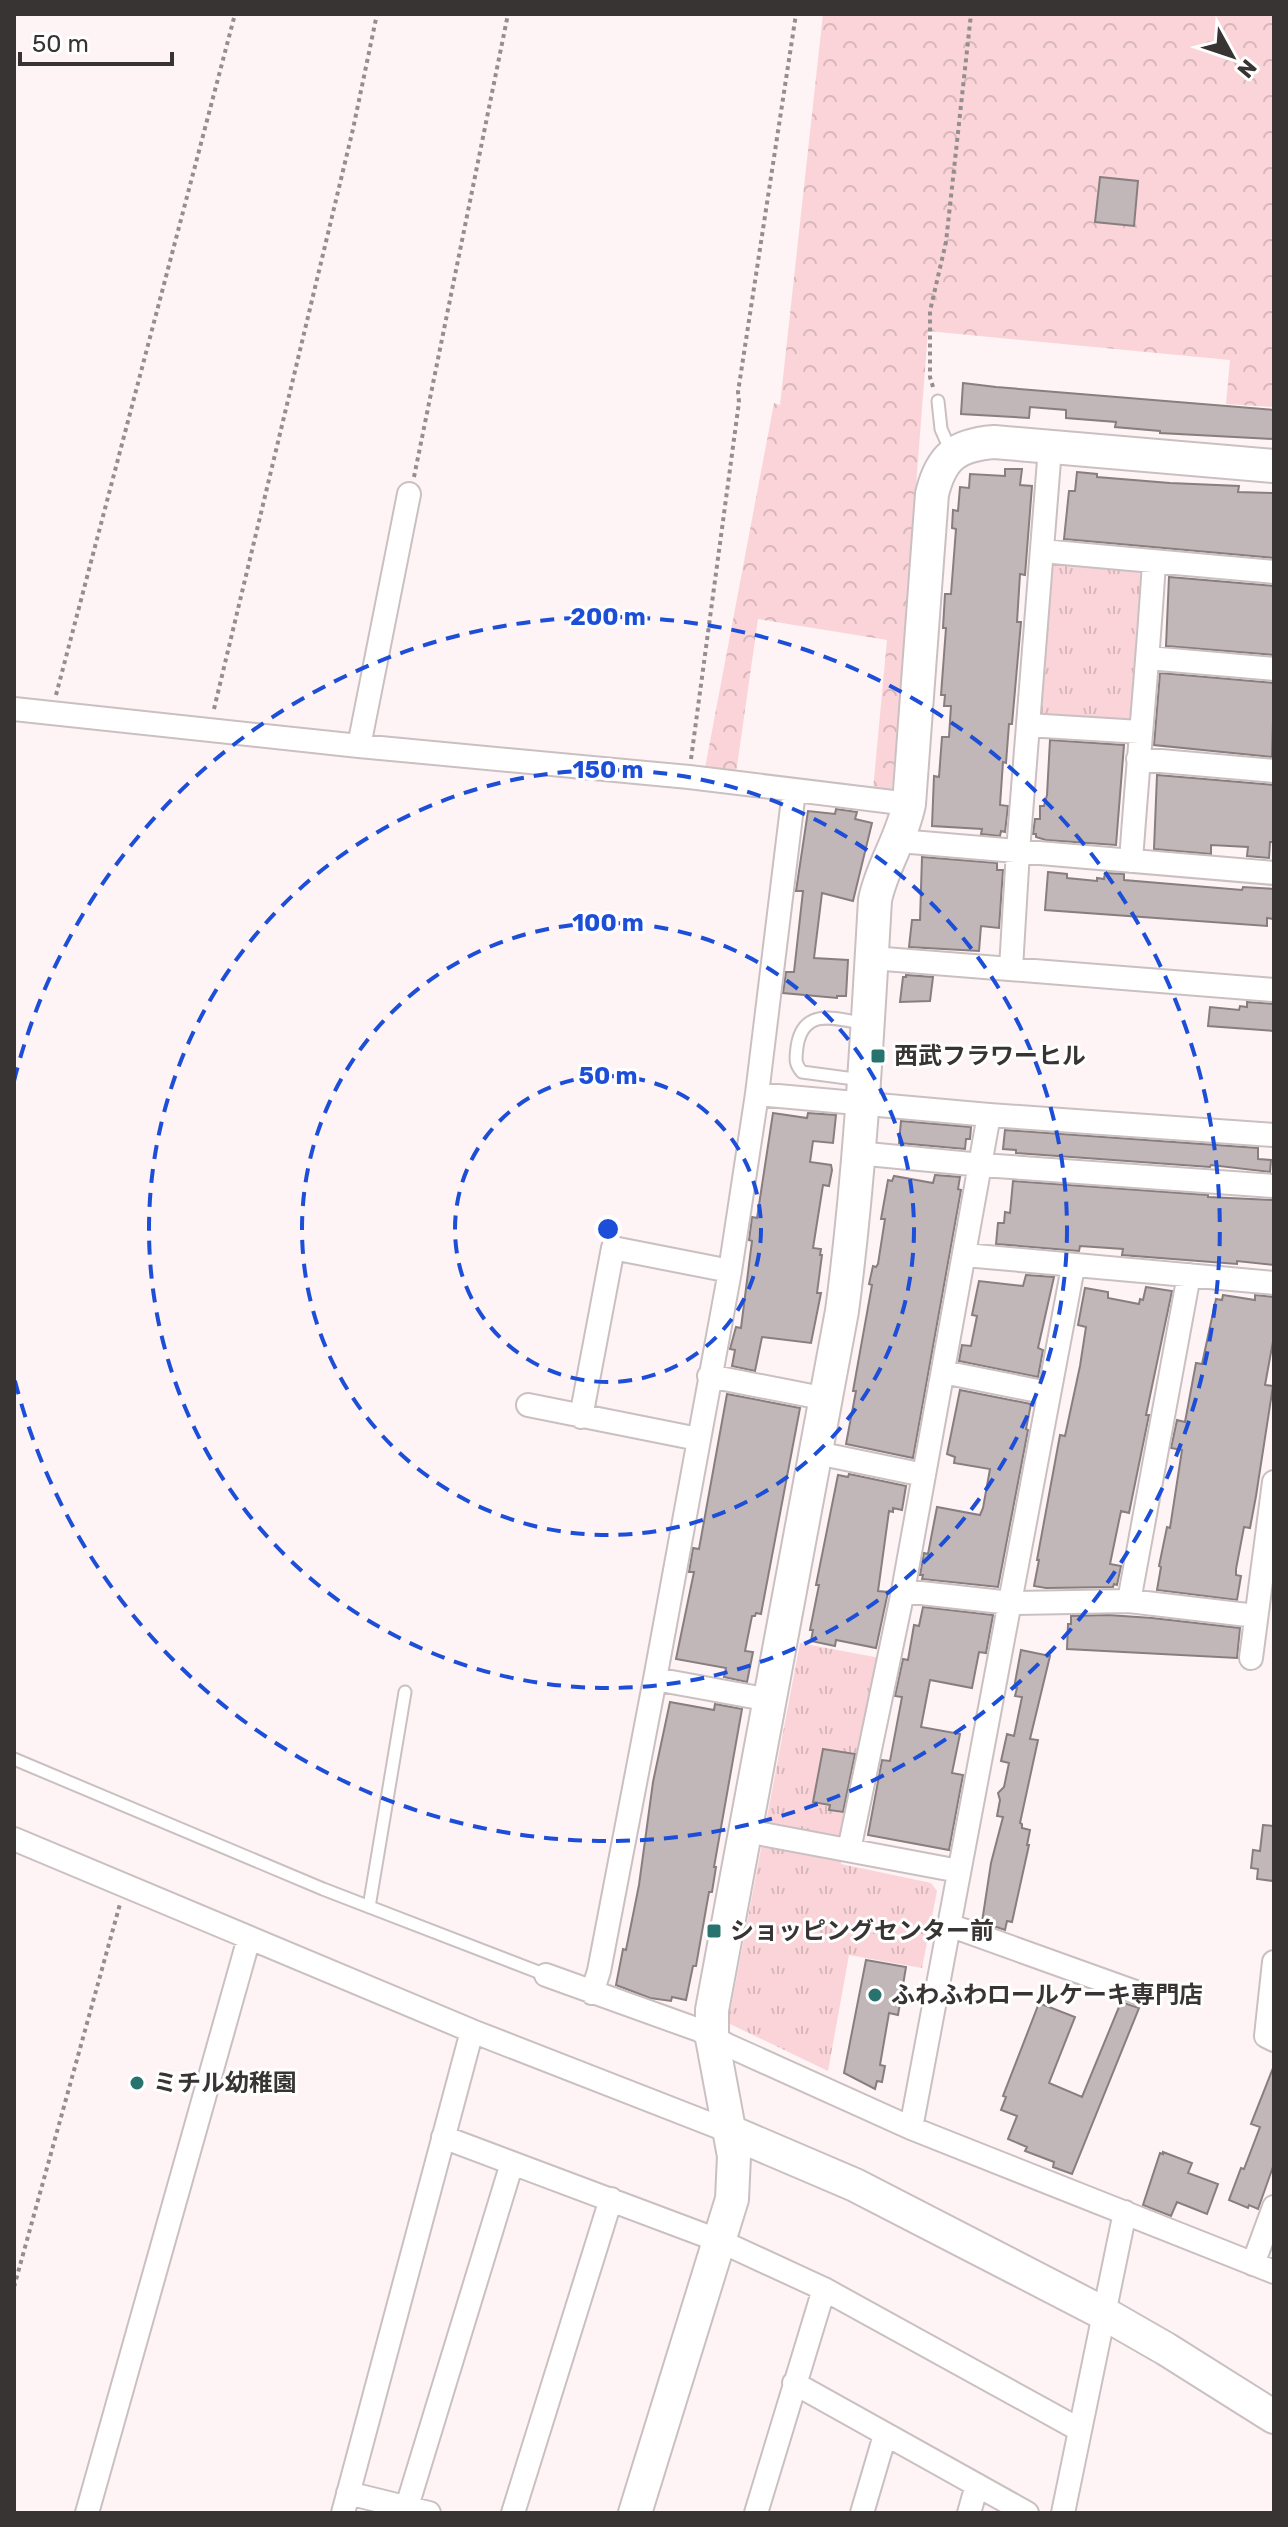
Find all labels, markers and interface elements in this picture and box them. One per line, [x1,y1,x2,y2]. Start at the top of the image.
scale bar [20,16,172,66]
north arrow [1192,16,1272,96]
text: 50 m [32,30,89,58]
text: N [1232,54,1262,83]
text: 200 m [570,603,646,631]
text: 150 m [573,756,643,784]
text: 100 m [572,909,644,937]
place label: 西武フラワーヒル [894,1042,1086,1070]
marker: 西武フラワーヒル [869,1047,887,1065]
text: 50 m [579,1062,637,1090]
centre of rings [594,1215,622,1243]
place label: ショッピングセンター前 [730,1917,994,1945]
marker: ショッピングセンター前 [705,1922,723,1940]
place label: ふわふわロールケーキ専門店 [891,1981,1203,2009]
marker: ふわふわロールケーキ専門店 [866,1986,884,2004]
place label: ミチル幼稚園 [153,2069,297,2097]
marker: ミチル幼稚園 [128,2074,146,2092]

